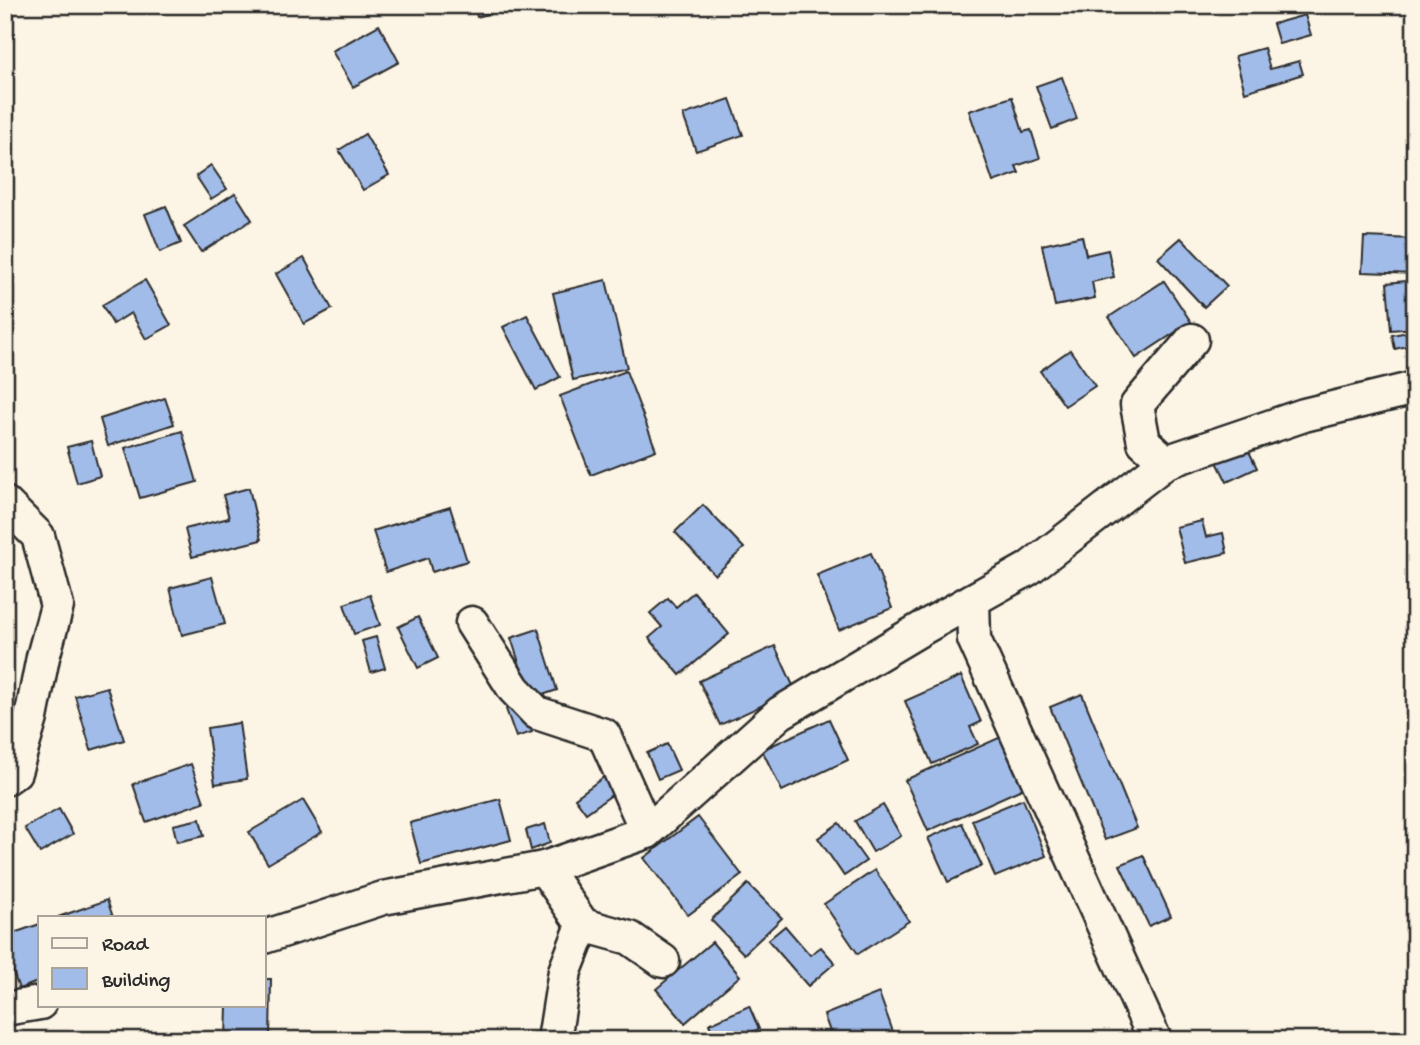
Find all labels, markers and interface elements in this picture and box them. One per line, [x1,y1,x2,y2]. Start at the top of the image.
legend [38,916,266,1006]
text: Road [102,934,150,959]
text: Building [101,970,171,995]

